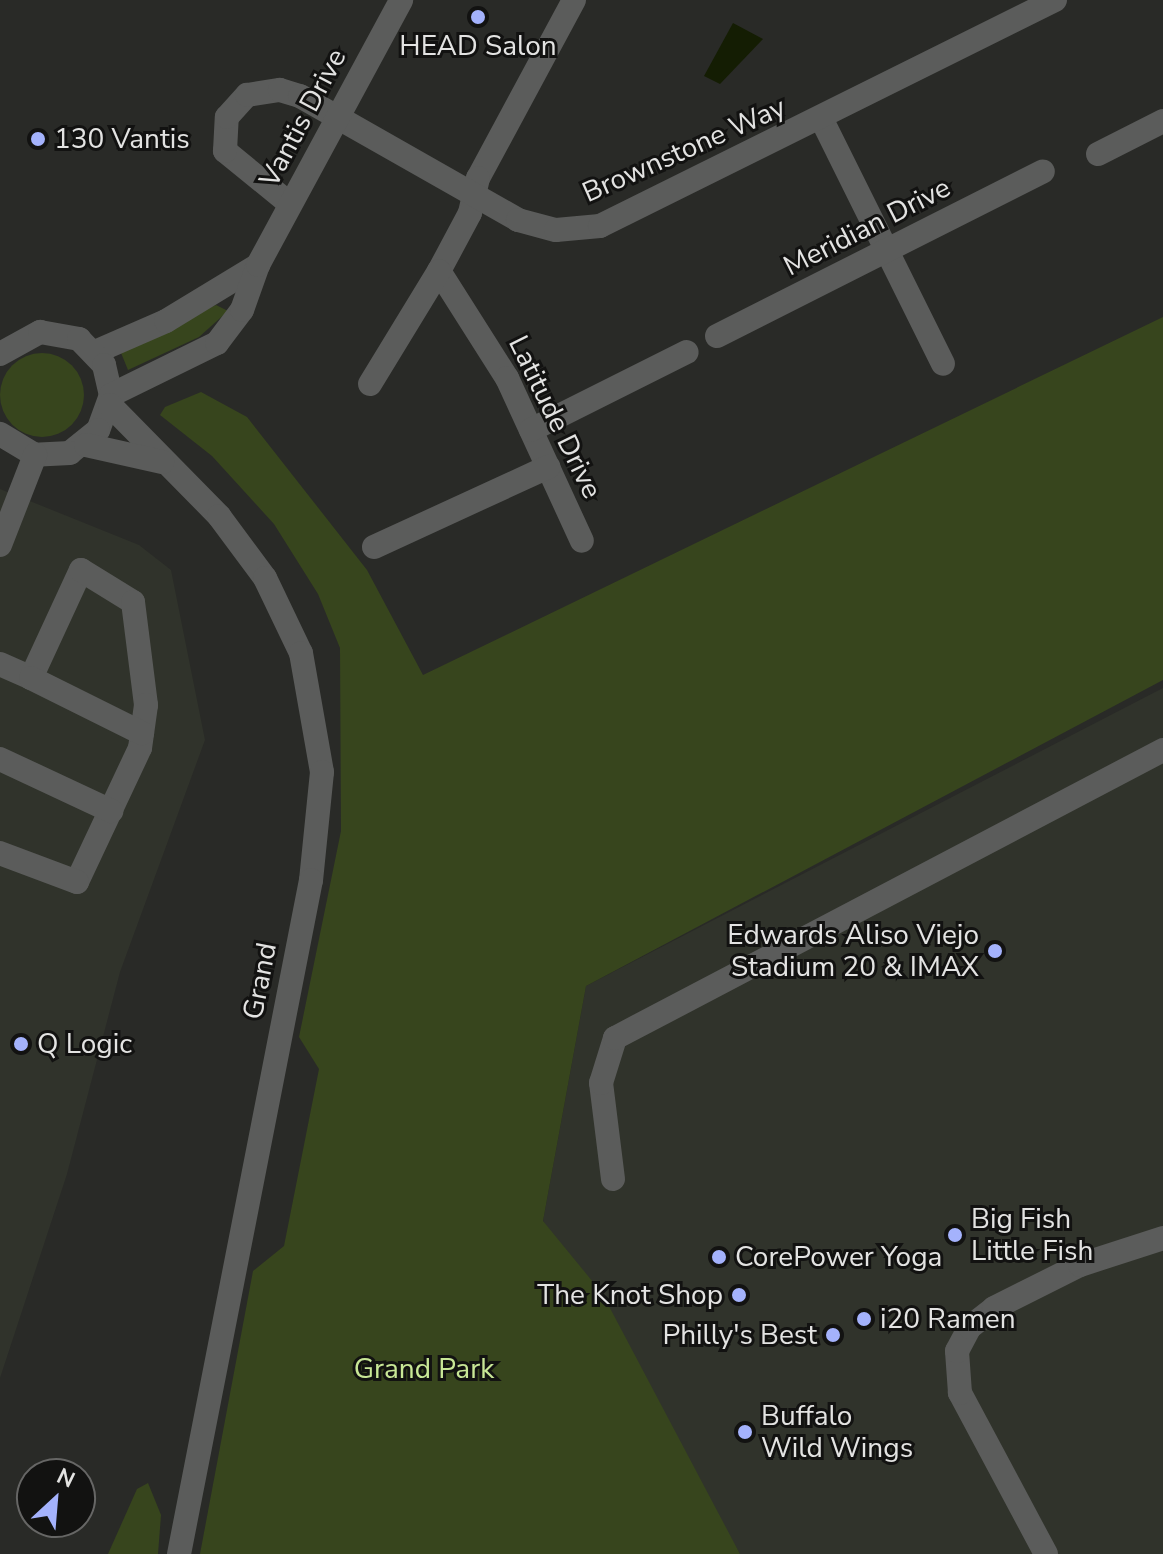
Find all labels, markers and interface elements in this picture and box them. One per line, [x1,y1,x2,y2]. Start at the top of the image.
marker: HEAD Salon [469,8,487,26]
place label: HEAD Salon [399,29,557,63]
street label: Vantis Drive [253,43,353,193]
street label: Brownstone Way [577,90,791,210]
place label: 130 Vantis [54,122,190,156]
marker: 130 Vantis [29,130,47,148]
street label: Meridian Drive [778,171,956,283]
street label: Latitude Drive [501,330,609,504]
place label: Edwards Aliso Viejo Stadium 20 & IMAX [727,918,979,984]
street label: Grand [236,940,284,1022]
marker: Edwards Aliso Viejo Stadium 20 & IMAX [986,942,1004,960]
place label: Q Logic [37,1027,132,1061]
marker: Q Logic [12,1035,30,1053]
place label: Big Fish Little Fish [971,1202,1093,1268]
marker: Big Fish Little Fish [946,1226,964,1244]
place label: CorePower Yoga [735,1240,942,1274]
marker: CorePower Yoga [710,1248,728,1266]
place label: The Knot Shop [537,1278,723,1312]
marker: The Knot Shop [730,1286,748,1304]
place label: i20 Ramen [880,1302,1016,1336]
marker: i20 Ramen [855,1310,873,1328]
place label: Philly's Best [662,1318,817,1352]
marker: Philly's Best [824,1326,842,1344]
park label: Grand Park [354,1352,494,1386]
place label: Buffalo Wild Wings [761,1399,913,1465]
marker: Buffalo Wild Wings [736,1423,754,1441]
north arrow [16,1458,96,1538]
text: N [52,1461,80,1495]

